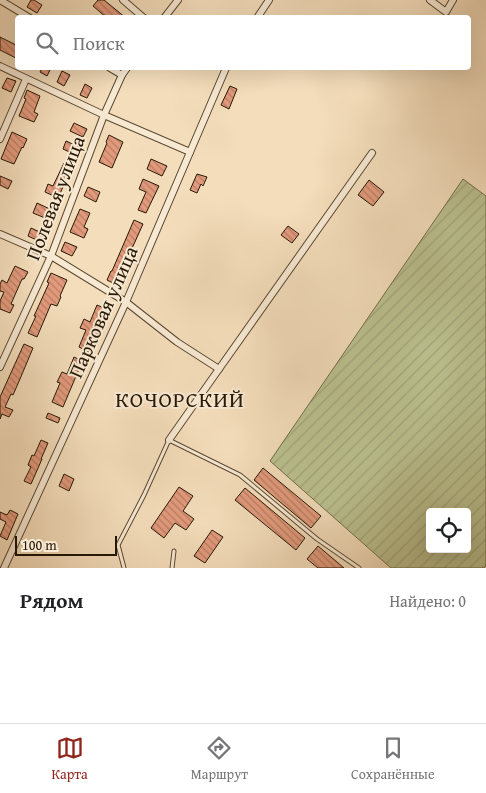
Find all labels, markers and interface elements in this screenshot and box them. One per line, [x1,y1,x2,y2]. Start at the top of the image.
search box [15,15,471,70]
icon: search [33,29,61,57]
text: Поиск [73,29,125,57]
street label: Полевая улица [17,131,92,264]
street label: Парковая улица [60,241,145,382]
district label: КОЧОРСКИЙ [115,383,245,415]
map controls [426,508,471,553]
button: locate [426,508,471,553]
scale bar [15,533,118,556]
text: 100 m [22,535,57,555]
text: Рядом [20,585,83,616]
text: Найдено: 0 [389,589,466,613]
tab: Карта [52,734,88,784]
tab: Маршрут [191,734,248,784]
tab: Сохранённые [351,734,434,784]

